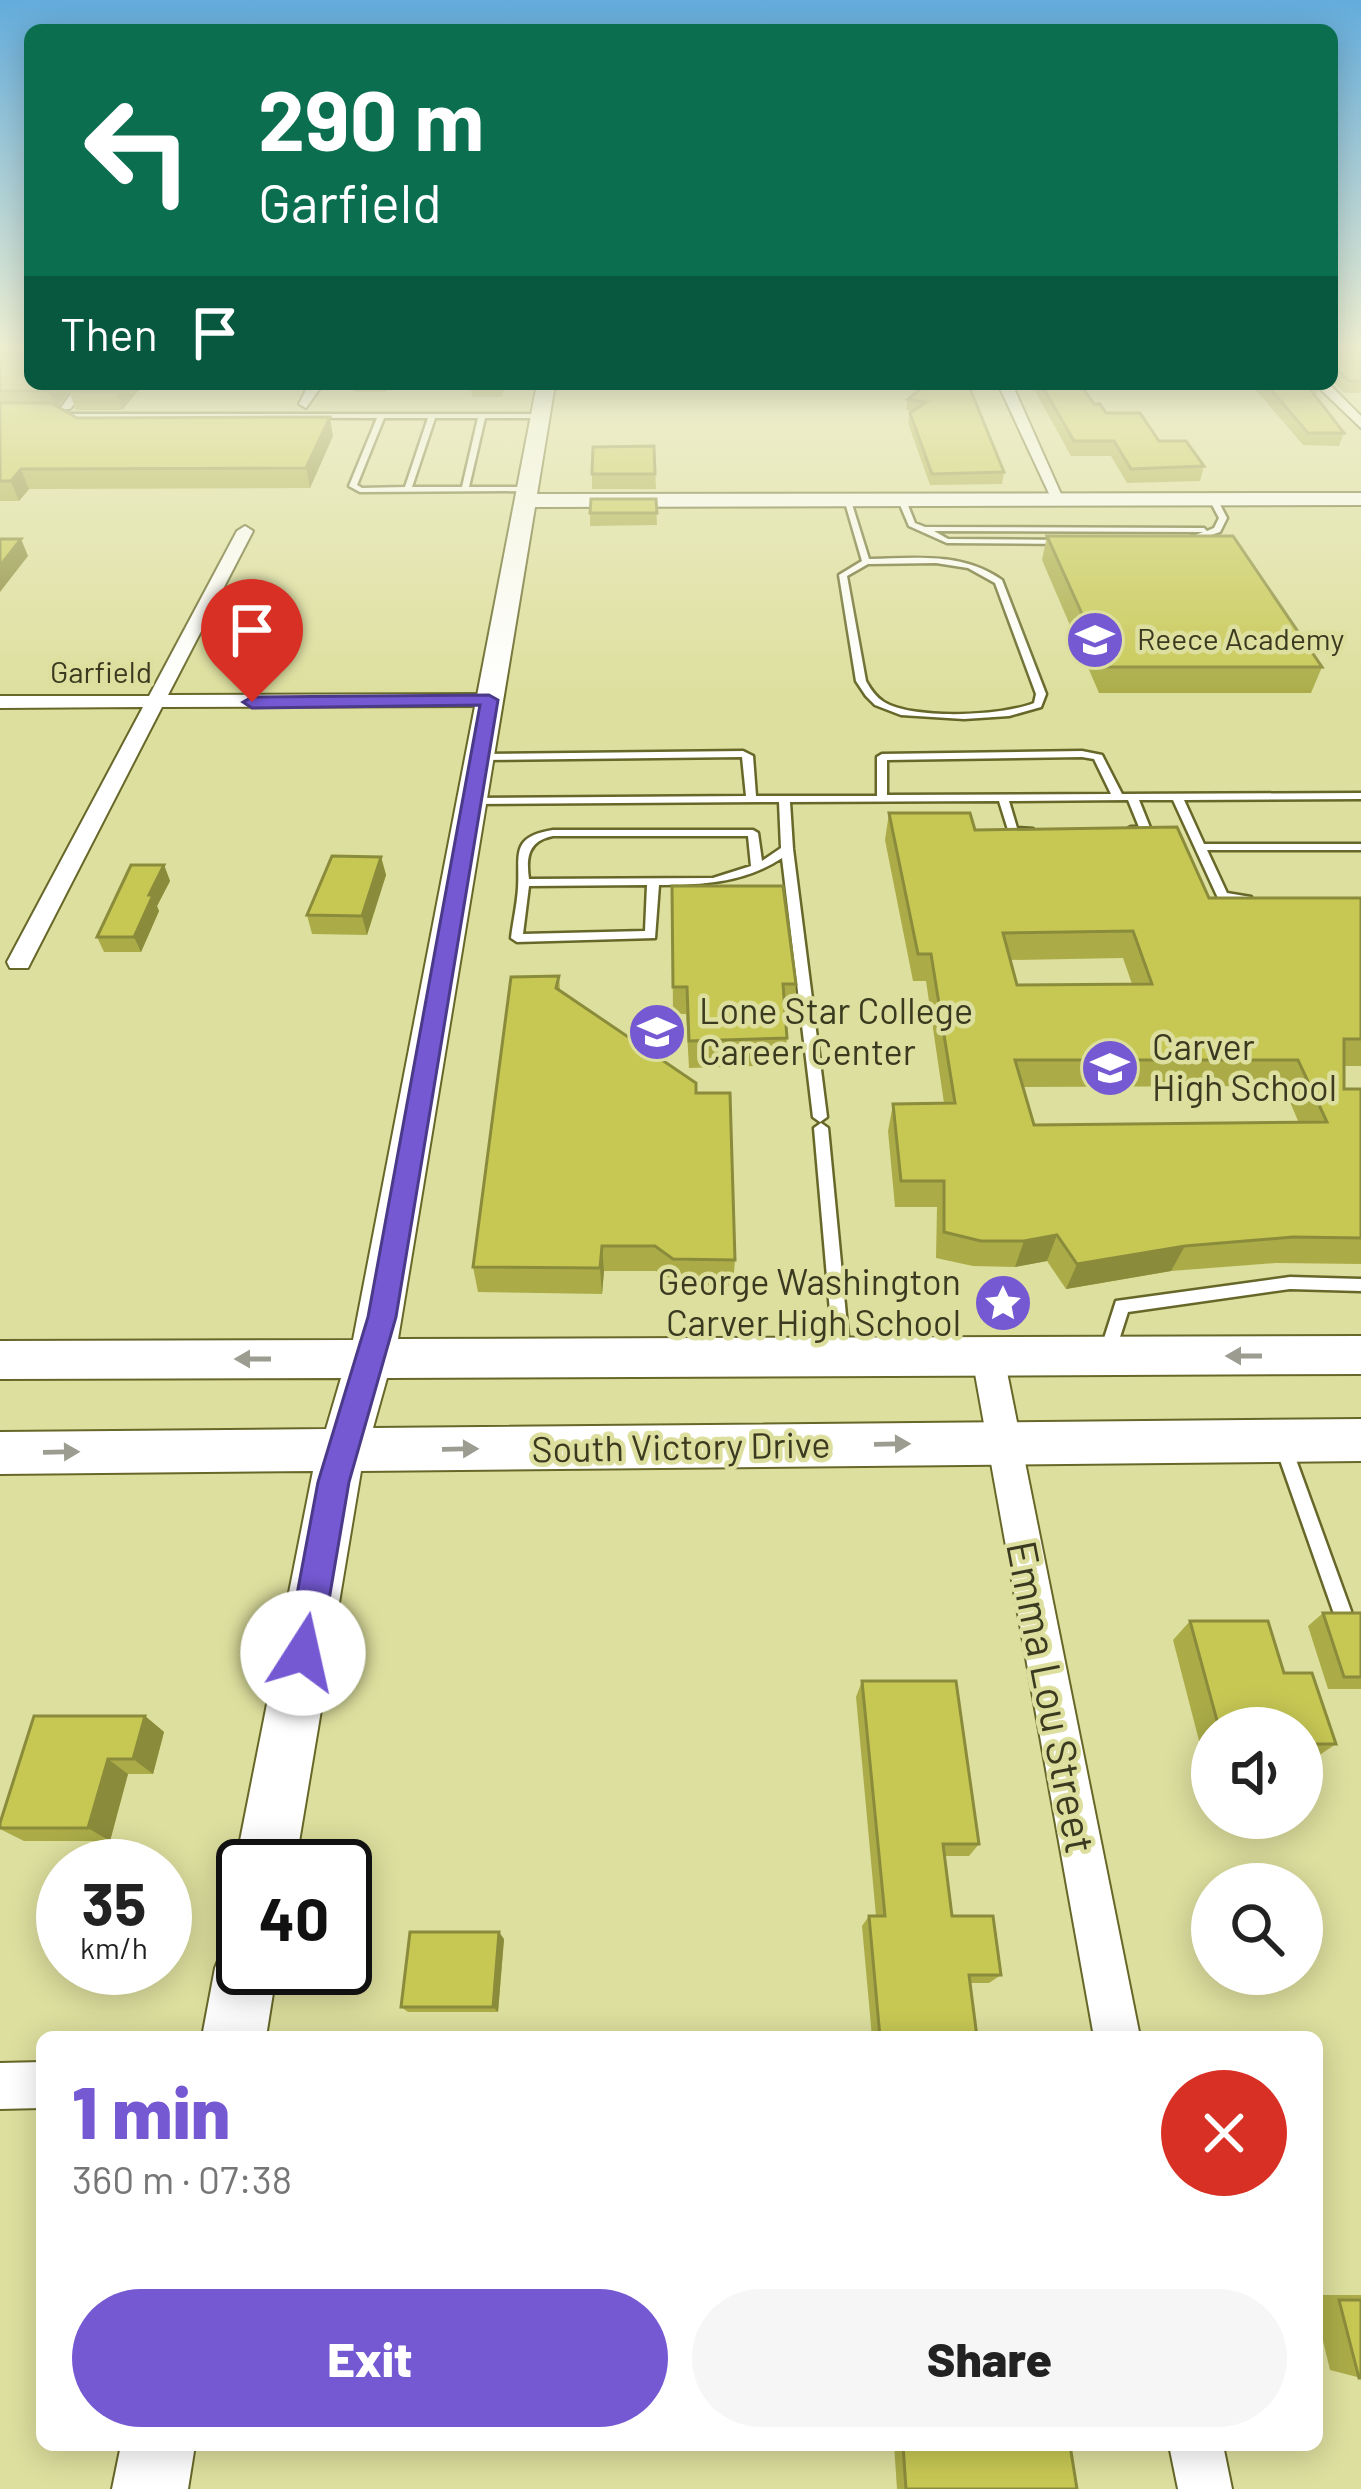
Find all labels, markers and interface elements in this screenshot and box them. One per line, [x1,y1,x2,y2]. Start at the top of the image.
text: 290 m [258,67,484,168]
icon: left [60,72,216,228]
text: Garfield [258,169,442,234]
icon: arrive [182,300,248,366]
text: Then [60,306,158,360]
pin [201,579,303,702]
icon: arrive [219,597,285,663]
school or university icon: Reece Academy [1064,609,1126,671]
place label: Reece Academy [1137,620,1344,656]
street label: Garfield [50,653,152,689]
place label: Lone Star College Career Center [699,988,973,1072]
school or university icon: Lone Star College Career Center [626,1001,688,1063]
place label: Carver High School [1152,1024,1337,1108]
school or university icon: Carver High School [1079,1037,1141,1099]
place label: George Washington Carver High School [657,1259,961,1343]
place icon: George Washington Carver High School [972,1272,1034,1334]
one-way arrow [1224,1346,1262,1366]
one-way arrow [233,1349,271,1369]
street label: South Victory Drive [531,1421,831,1470]
one-way arrow [874,1435,912,1454]
one-way arrow [442,1439,480,1459]
one-way arrow [43,1442,81,1462]
street label: Emma Lou Street [998,1536,1108,1857]
position arrow [240,1590,366,1716]
map controls [1191,1707,1323,1995]
button: sound [1191,1707,1323,1839]
speed limit sign: 40 [216,1839,372,1995]
button: search [1191,1863,1323,1995]
text: 35 [82,1866,146,1938]
text: km/h [80,1929,148,1965]
text: 1 min [72,2067,230,2153]
button: close [1161,2070,1287,2196]
text: 360 m · 07:38 [72,2155,292,2202]
button: Exit [72,2289,668,2427]
button: Share [692,2289,1287,2427]

